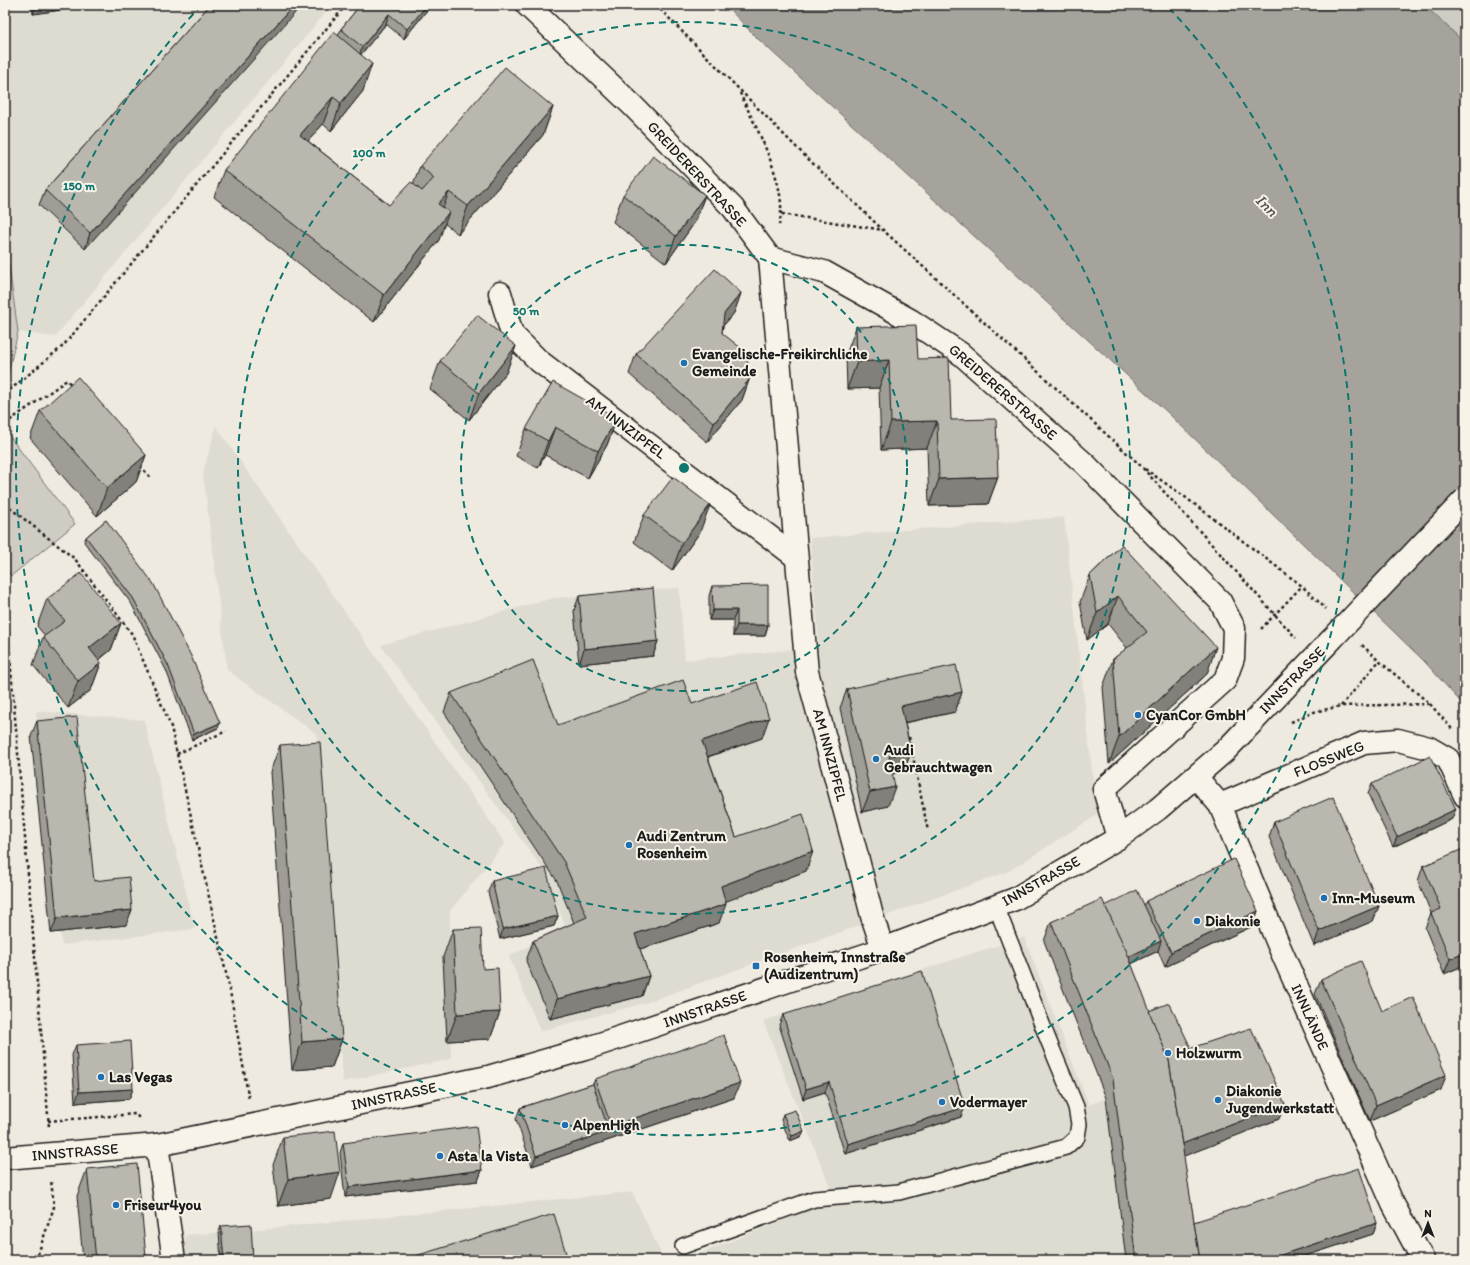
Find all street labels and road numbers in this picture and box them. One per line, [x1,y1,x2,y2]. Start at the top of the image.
street label: GREIDERERSTRASSE [643,118,751,230]
street label: GREIDERERSTRASSE [945,340,1061,444]
street label: AM INNZIPFEL [583,391,670,463]
street label: INNSTRASSE [1255,643,1329,717]
street label: AM INNZIPFEL [809,707,851,804]
street label: FLOSSWEG [1291,737,1367,781]
street label: INNSTRASSE [999,852,1083,910]
street label: INNLÄNDE [1287,981,1333,1053]
street label: INNSTRASSE [661,986,749,1032]
street label: INNSTRASSE [350,1078,438,1114]
street label: INNSTRASSE [31,1139,119,1165]

